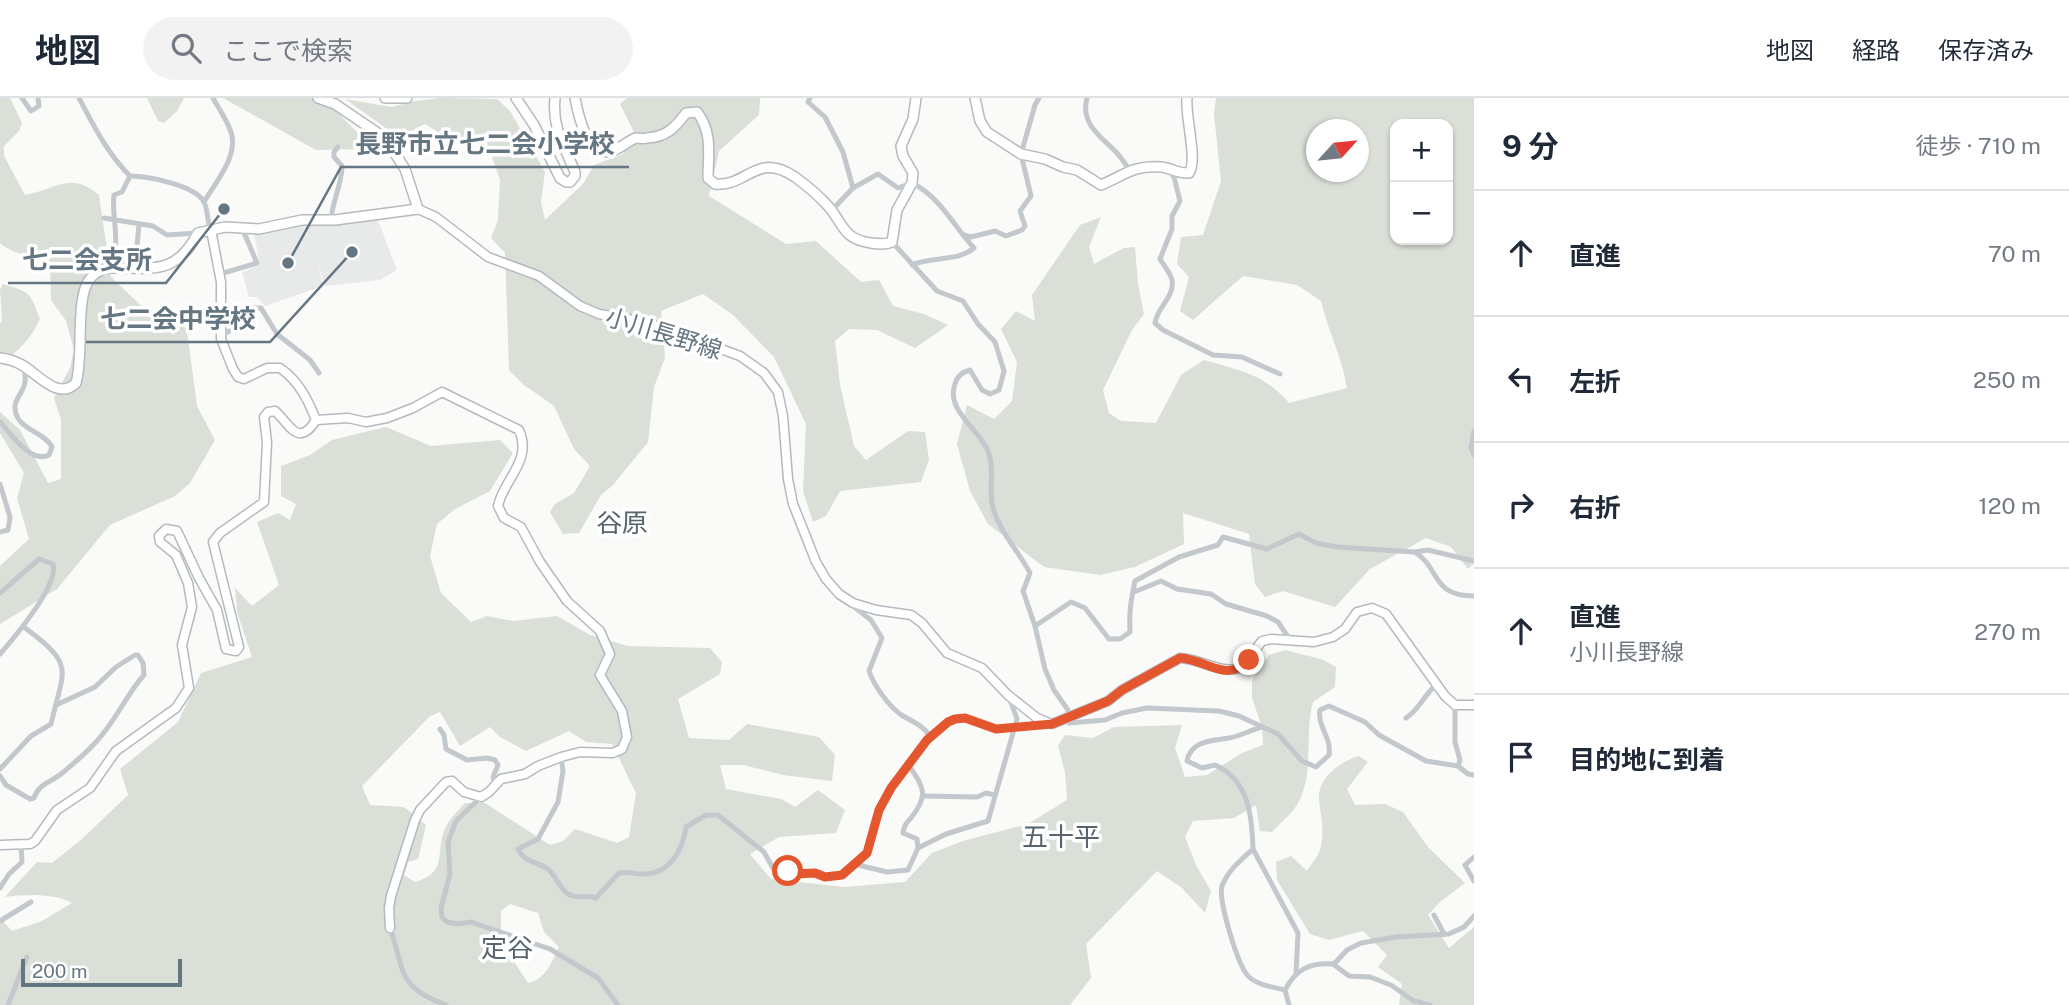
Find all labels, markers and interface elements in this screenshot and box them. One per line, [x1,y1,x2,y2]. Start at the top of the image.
search box [143,17,633,80]
icon: search [167,29,205,67]
text: 地図 [35,31,101,69]
text: ここで検索 [223,35,353,66]
text: 地図 [1766,36,1814,64]
text: 経路 [1852,36,1900,64]
text: 保存済み [1938,36,2034,64]
north arrow [1306,119,1369,182]
map controls [1390,119,1453,245]
button: + [1390,119,1453,182]
callout: 長野市立七二会小学校 [341,120,629,167]
text: 長野市立七二会小学校 [355,128,615,159]
text: 9 分 [1502,128,1559,164]
text: 徒歩 · 710 m [1916,132,2041,159]
button: − [1390,182,1453,245]
icon: ahead [1502,234,1540,272]
callout: 七二会支所 [8,236,166,283]
text: 直進 [1569,240,1621,271]
text: 70 m [1988,240,2041,267]
text: 七二会支所 [22,244,152,275]
callout: 七二会中学校 [86,295,270,342]
street label: 小川長野線 [603,302,725,364]
text: 七二会中学校 [100,303,256,334]
icon: left [1502,360,1540,398]
text: 左折 [1569,366,1621,397]
text: 250 m [1973,366,2041,393]
icon: right [1502,486,1540,524]
text: 右折 [1569,492,1621,523]
text: 120 m [1978,492,2041,519]
district label: 谷原 [596,507,648,538]
text: 直進 [1569,601,1621,632]
icon: ahead [1502,612,1540,650]
text: 270 m [1974,618,2041,645]
text: 小川長野線 [1569,638,1684,665]
route end [1233,644,1264,675]
icon: arrive [1502,738,1540,776]
text: 目的地に到着 [1569,744,1725,775]
district label: 五十平 [1022,821,1100,852]
route start [772,855,803,886]
district label: 定谷 [481,932,533,963]
scale bar [21,956,182,988]
text: 200 m [32,960,88,982]

